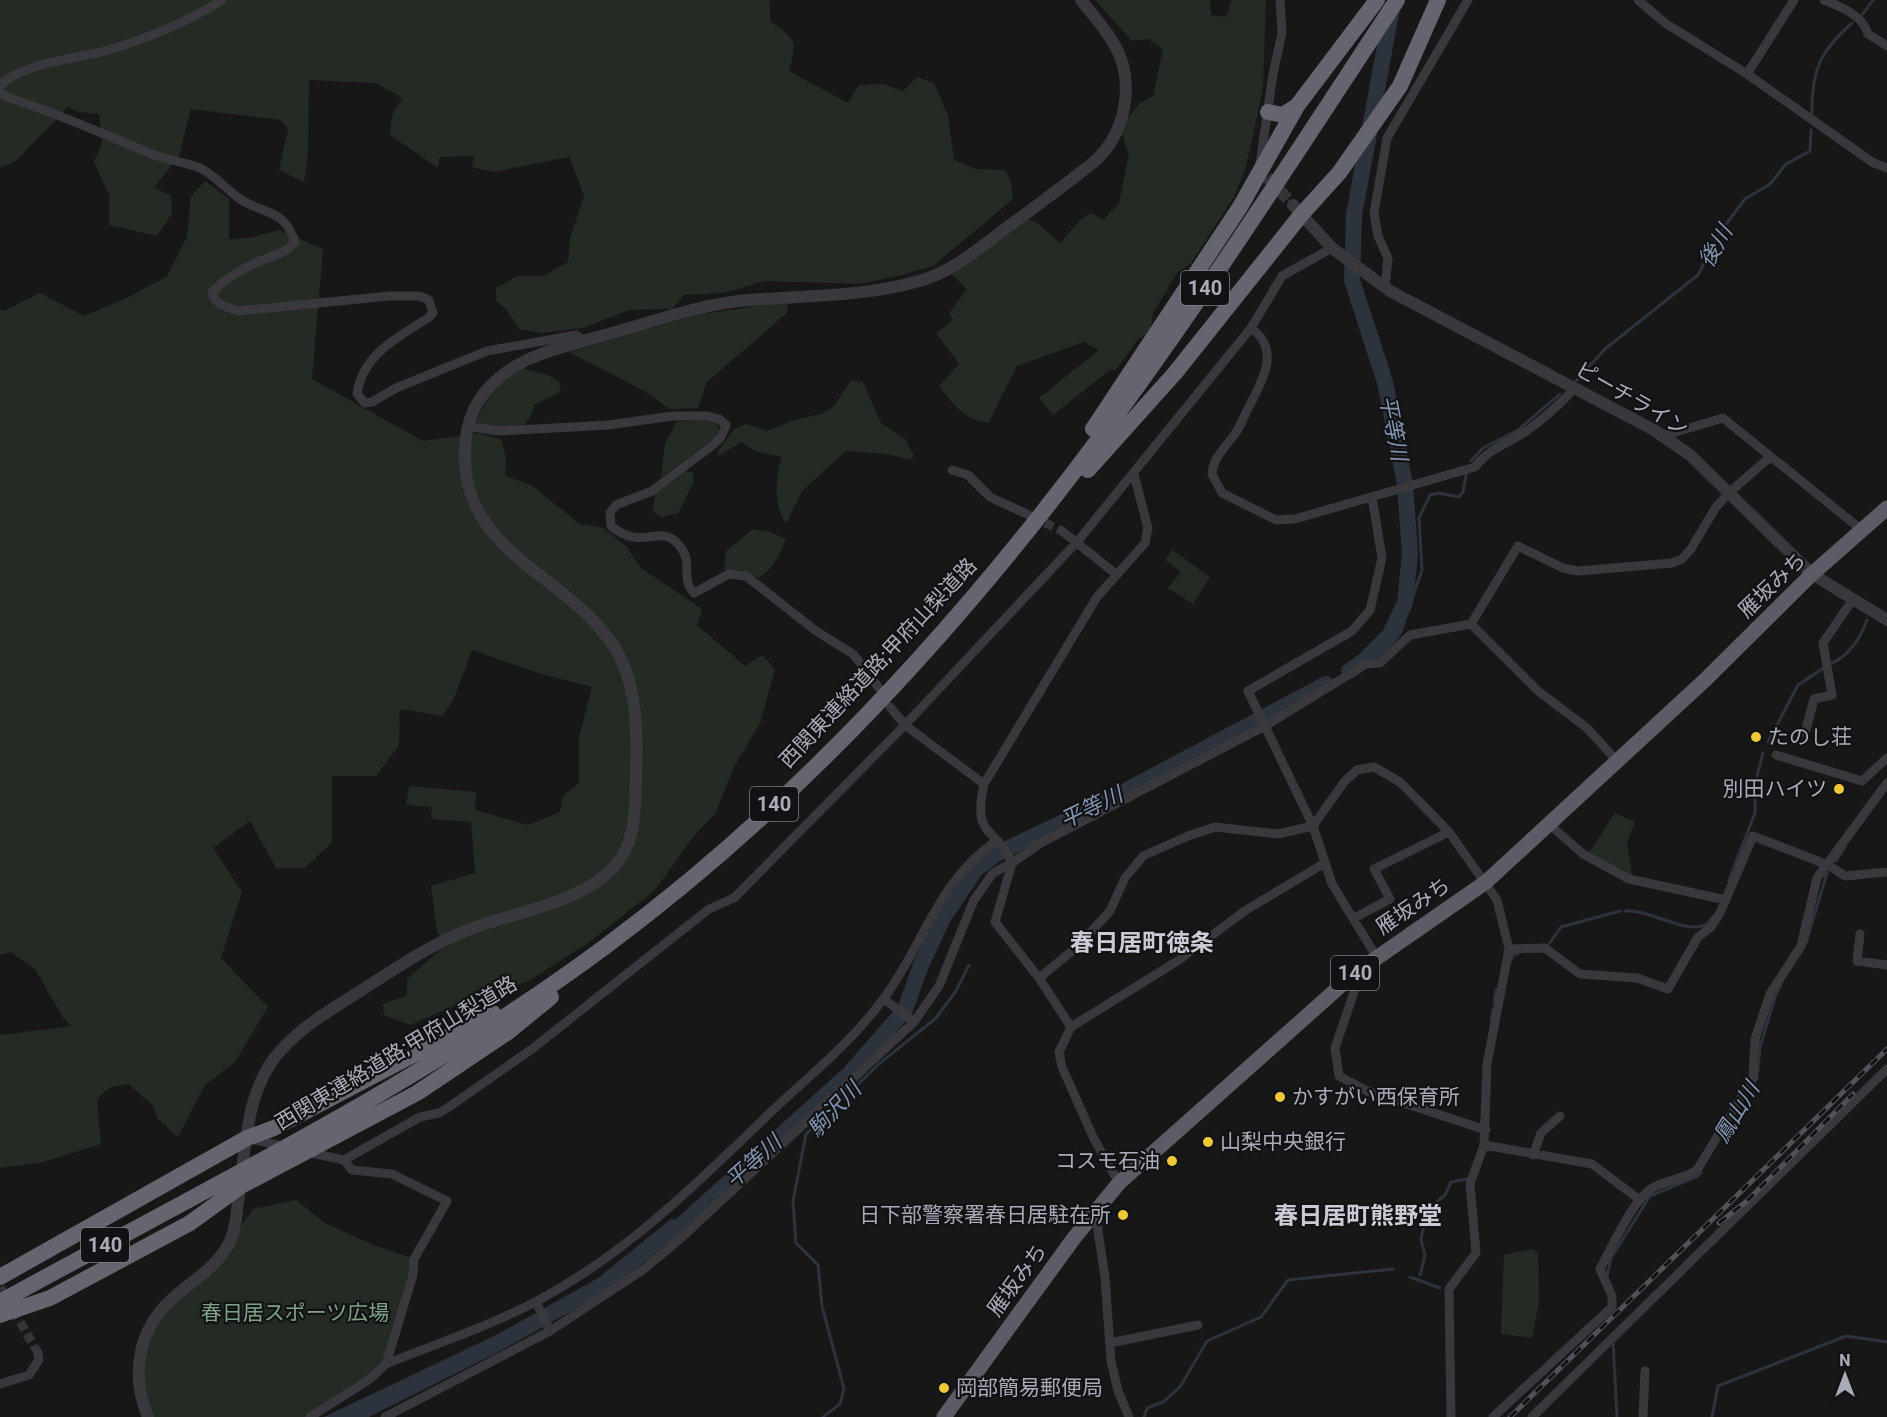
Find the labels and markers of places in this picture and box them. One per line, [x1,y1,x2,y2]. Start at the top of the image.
place label: たのし荘 [1768,725,1852,749]
marker: たのし荘 [1749,730,1763,744]
place label: 別田ハイツ [1722,777,1827,801]
marker: 別田ハイツ [1832,782,1846,796]
place label: かすがい西保育所 [1292,1085,1460,1109]
marker: かすがい西保育所 [1273,1090,1287,1104]
place label: 山梨中央銀行 [1220,1130,1346,1154]
marker: 山梨中央銀行 [1201,1135,1215,1149]
place label: コスモ石油 [1055,1149,1160,1173]
marker: コスモ石油 [1165,1154,1179,1168]
place label: 日下部警察署春日居駐在所 [859,1203,1111,1227]
marker: 日下部警察署春日居駐在所 [1116,1208,1130,1222]
place label: 岡部簡易郵便局 [956,1376,1103,1400]
marker: 岡部簡易郵便局 [937,1381,951,1395]

